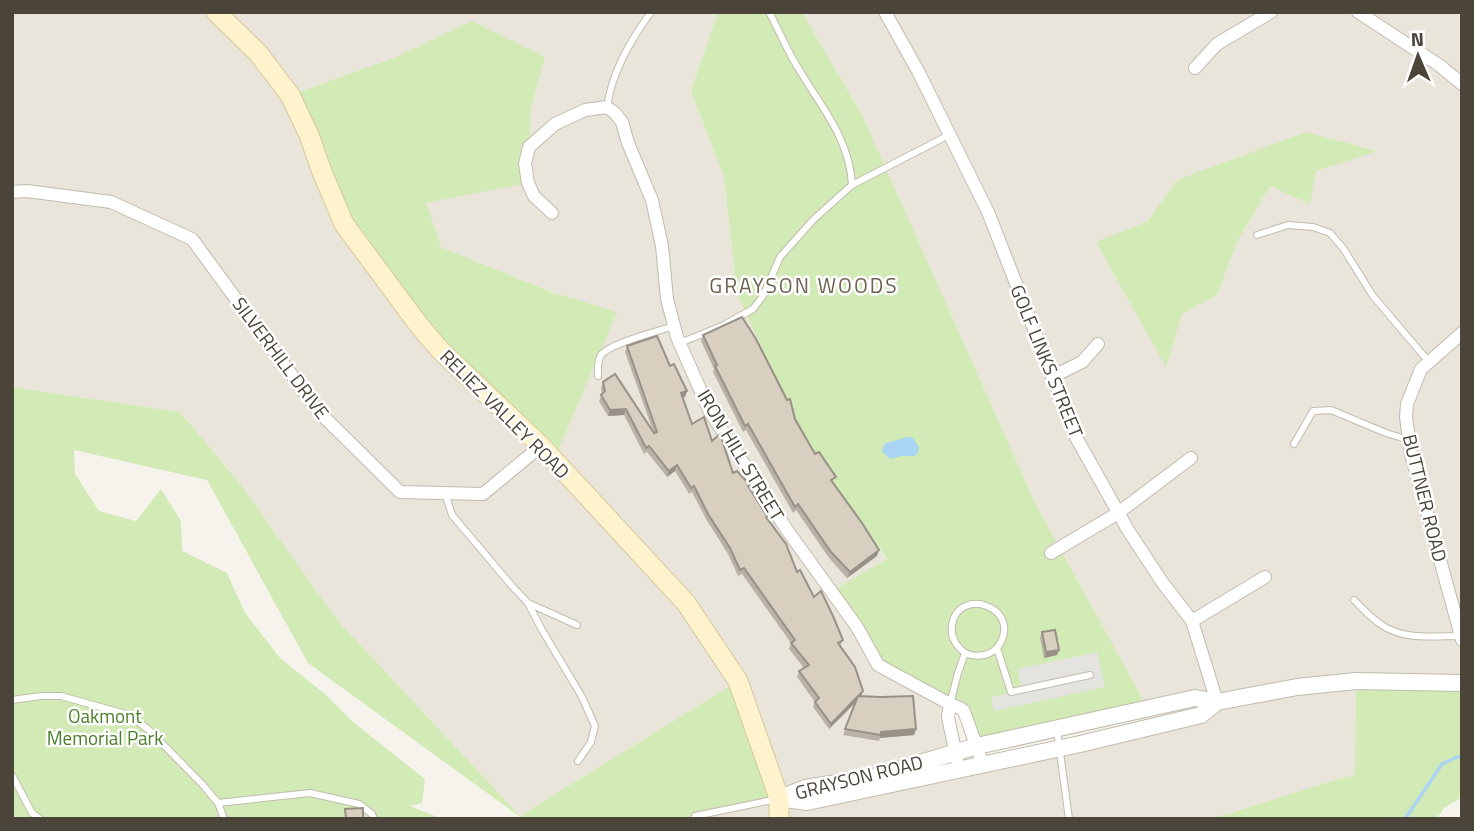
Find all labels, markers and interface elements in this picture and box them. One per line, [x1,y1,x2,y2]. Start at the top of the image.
north arrow [1383,21,1453,91]
text: N [1410,24,1424,53]
district label: GRAYSON WOODS [709,269,899,301]
street label: GOLF LINKS STREET [1004,280,1091,442]
street label: SILVERHILL DRIVE [226,291,337,425]
street label: RELIEZ VALLEY ROAD [434,342,577,485]
street label: IRON HILL STREET [691,383,792,526]
street label: BUTTNER ROAD [1396,431,1455,565]
park label: Oakmont Memorial Park [47,701,163,752]
street label: GRAYSON ROAD [792,747,926,806]

